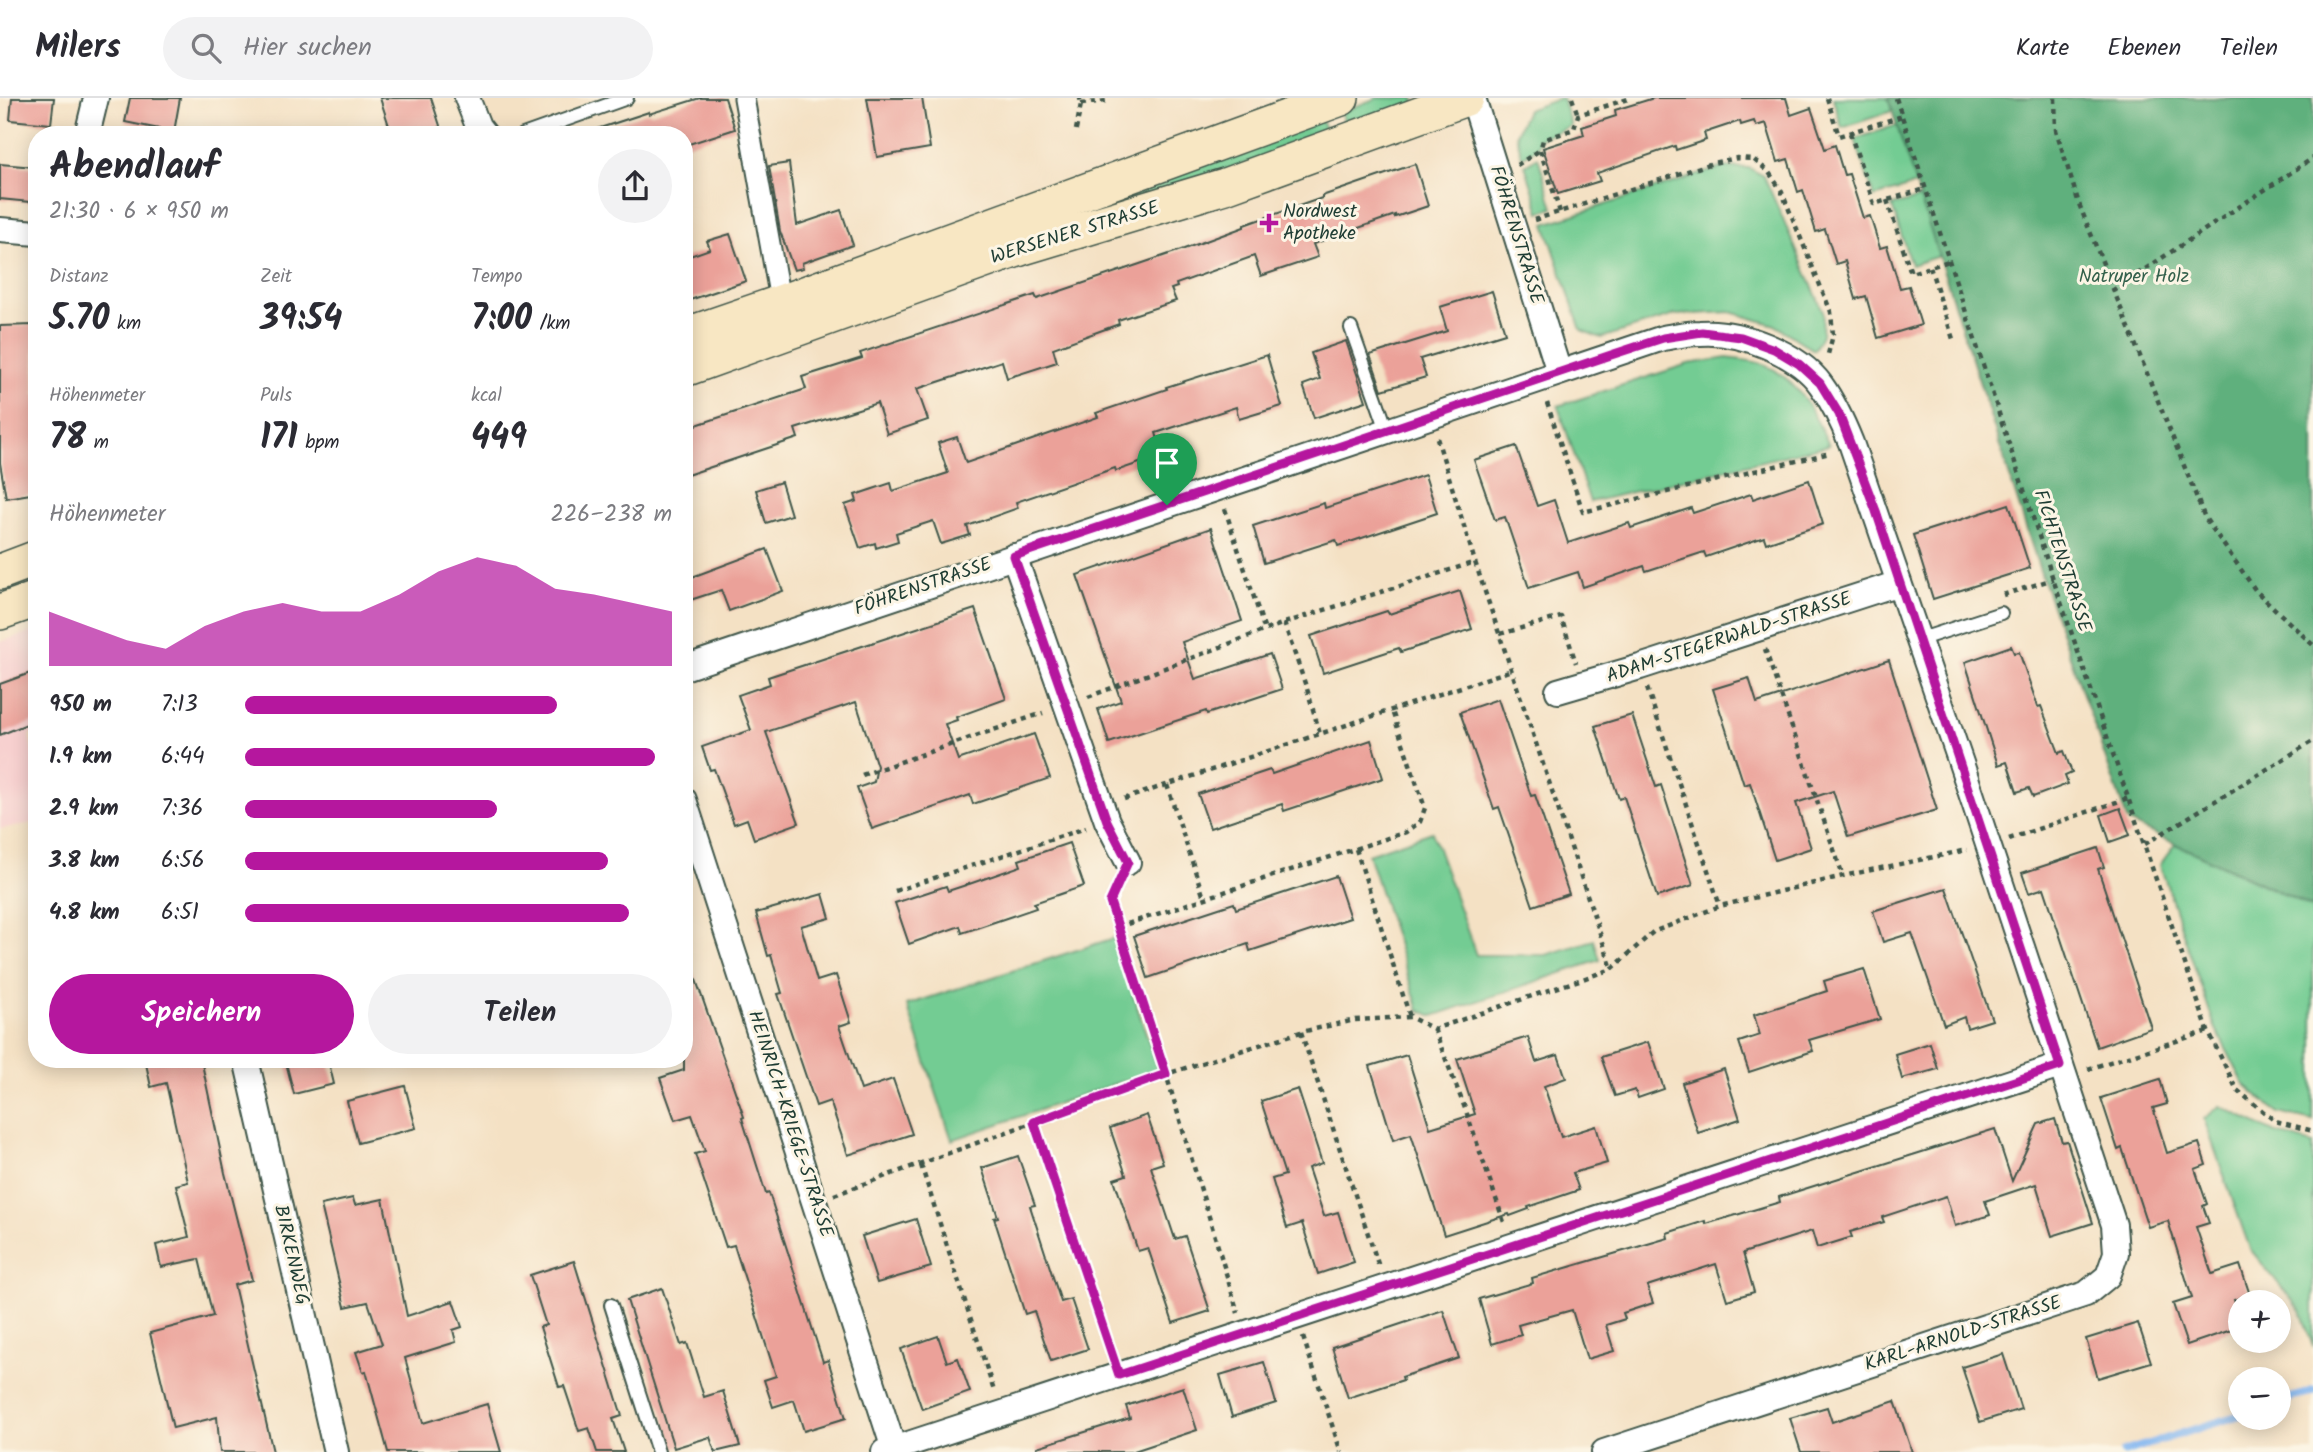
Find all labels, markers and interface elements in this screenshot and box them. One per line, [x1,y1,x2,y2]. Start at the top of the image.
search box [163,17,653,80]
text: Milers [35,22,121,75]
text: Hier suchen [243,27,372,69]
icon: search [187,29,225,67]
text: Karte [2016,29,2069,68]
text: Ebenen [2107,29,2181,68]
text: Teilen [2219,29,2278,68]
text: Abendlauf [49,138,219,198]
button: share [598,149,672,223]
street label: FÖHRENSTRASSE [1481,162,1552,309]
street label: WERSENER STRASSE [987,193,1164,273]
text: 21:30 · 6 × 950 m [49,194,229,230]
place label: Nordwest Apotheke [1283,197,1358,249]
marker: Nordwest Apotheke [1261,215,1277,231]
text: Distanz [49,262,109,292]
text: Zeit [260,262,292,292]
text: Tempo [471,262,523,292]
park label: Natruper Holz [2079,262,2189,292]
text: 5.70 [49,292,109,348]
text: 39:54 [260,292,342,348]
text: 7:00 [471,292,532,348]
text: km [109,309,141,339]
text: /km [532,309,570,339]
text: Höhenmeter [49,381,145,411]
text: Puls [260,381,292,411]
text: kcal [471,381,502,411]
text: 78 [49,411,86,467]
text: 171 [260,411,298,467]
text: 449 [471,411,527,467]
text: m [86,428,109,458]
text: bpm [298,428,339,458]
pin [1137,433,1197,505]
icon: arrive [1148,444,1186,482]
street label: FICHTENSTRASSE [2025,486,2099,637]
text: Höhenmeter [49,497,165,533]
text: 226–238 m [551,497,672,533]
street label: FÖHRENSTRASSE [850,549,997,625]
street label: ADAM-STEGERWALD-STRASSE [1603,584,1856,692]
text: 950 m [49,687,112,723]
text: 7:13 [161,687,198,723]
text: 1.9 km [49,739,112,775]
text: 6:44 [161,739,205,775]
text: 2.9 km [49,791,119,827]
text: 7:36 [161,791,203,827]
text: 3.8 km [49,843,120,879]
text: 6:56 [161,843,205,879]
text: 4.8 km [49,895,120,931]
text: 6:51 [161,895,199,931]
button: Speichern [49,974,354,1054]
button: Teilen [368,974,672,1054]
street label: HEINRICH-KRIEGE-STRASSE [739,1006,841,1242]
street label: BIRKENWEG [265,1202,317,1308]
street label: KARL-ARNOLD-STRASSE [1861,1288,2066,1380]
map controls [2228,1290,2291,1430]
button: + [2228,1290,2291,1353]
button: − [2228,1367,2291,1430]

